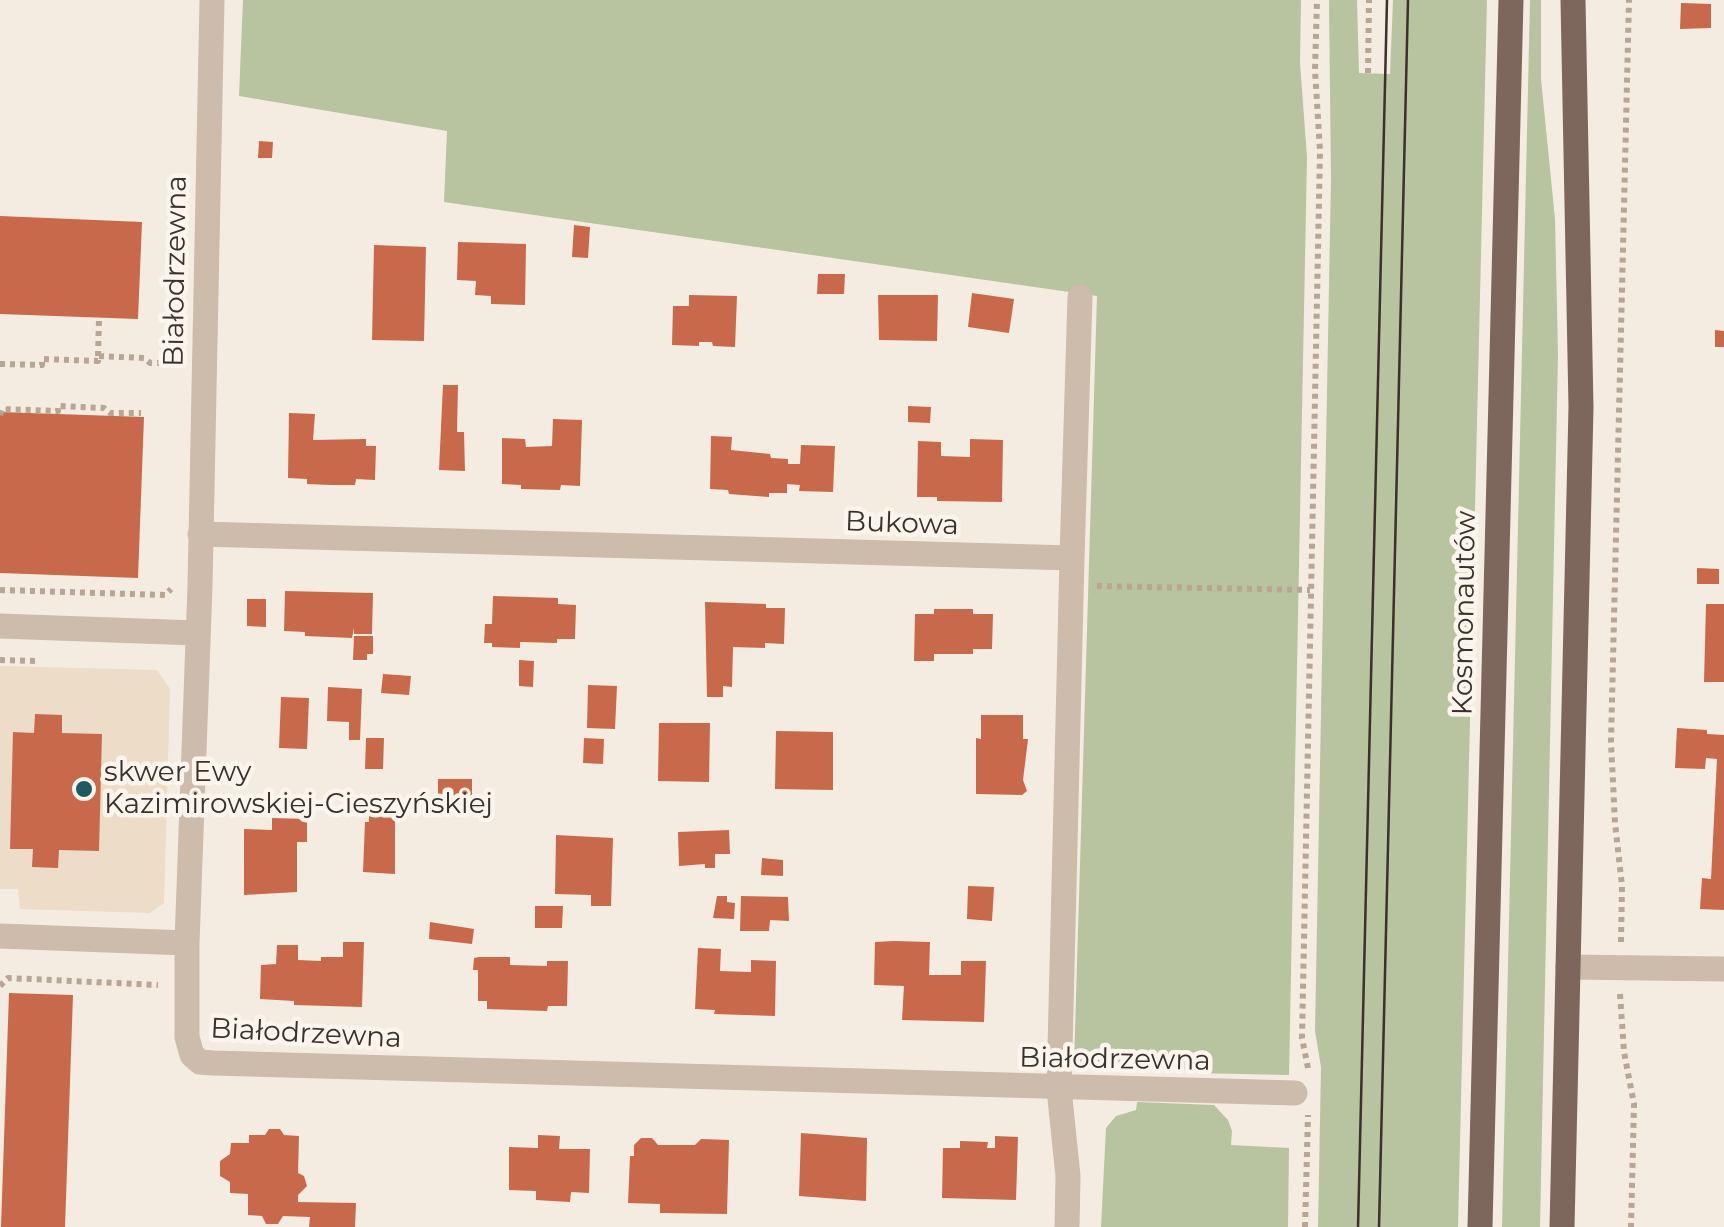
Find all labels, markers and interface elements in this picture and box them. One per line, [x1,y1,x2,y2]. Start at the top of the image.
street label: Białodrzewna [158,175,194,367]
street label: Bukowa [845,505,959,543]
street label: Kosmonautów [1446,510,1484,716]
place label: skwer Ewy Kazimirowskiej-Cieszyńskiej [104,756,493,822]
marker: skwer Ewy Kazimirowskiej-Cieszyńskiej [73,778,95,800]
street label: Białodrzewna [210,1012,402,1056]
street label: Białodrzewna [1019,1042,1211,1078]

